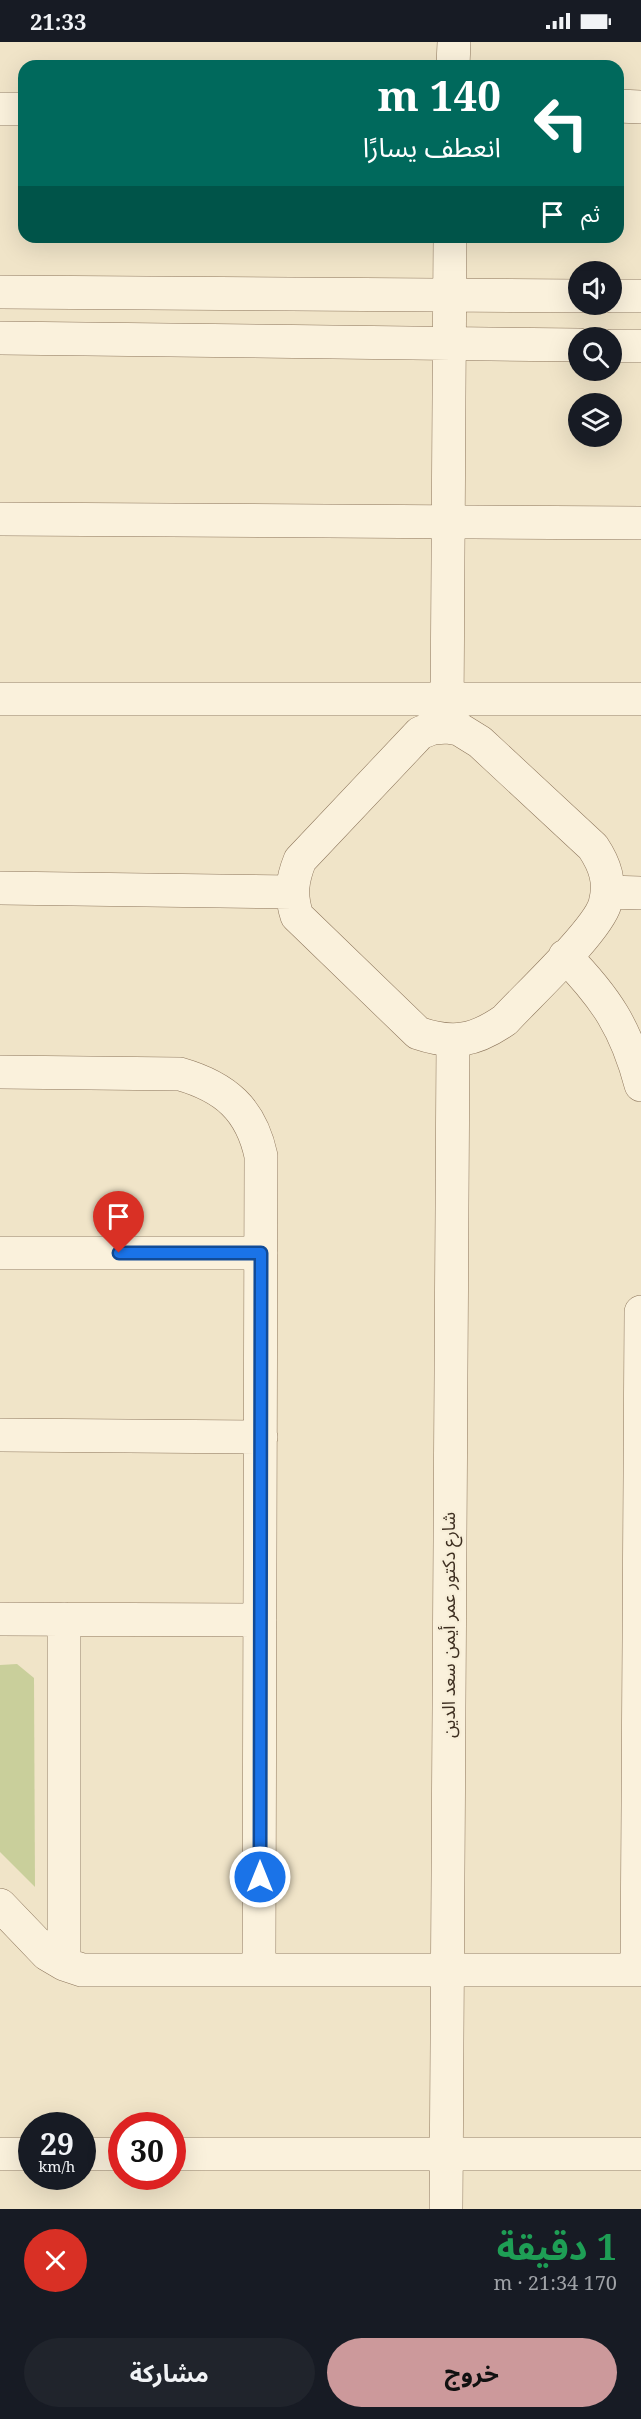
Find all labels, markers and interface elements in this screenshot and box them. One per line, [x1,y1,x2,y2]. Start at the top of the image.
text: 21:33 [30,6,86,36]
text: 140 m [377,66,501,123]
icon: left [522,84,600,162]
text: انعطف يسارًا [363,128,501,165]
icon: arrive [536,198,569,231]
text: ثم [581,198,600,228]
map controls [568,261,622,447]
button: sound [568,261,622,315]
button: search [568,327,622,381]
button: layers [568,393,622,447]
pin [93,1191,144,1253]
icon: arrive [102,1200,135,1233]
street label: شارع دكتور عمر أيمن سعد الدين [436,1512,463,1738]
position arrow [228,1845,292,1909]
speed limit sign: 30 [108,2112,186,2190]
text: 29 [40,2123,74,2164]
text: km/h [39,2156,75,2176]
text: 1 دقيقة [497,2222,617,2271]
button: close [24,2229,87,2292]
text: 170 m · 21:34 [494,2269,617,2296]
button: مشاركة [24,2338,315,2407]
button: خروج [327,2338,617,2407]

